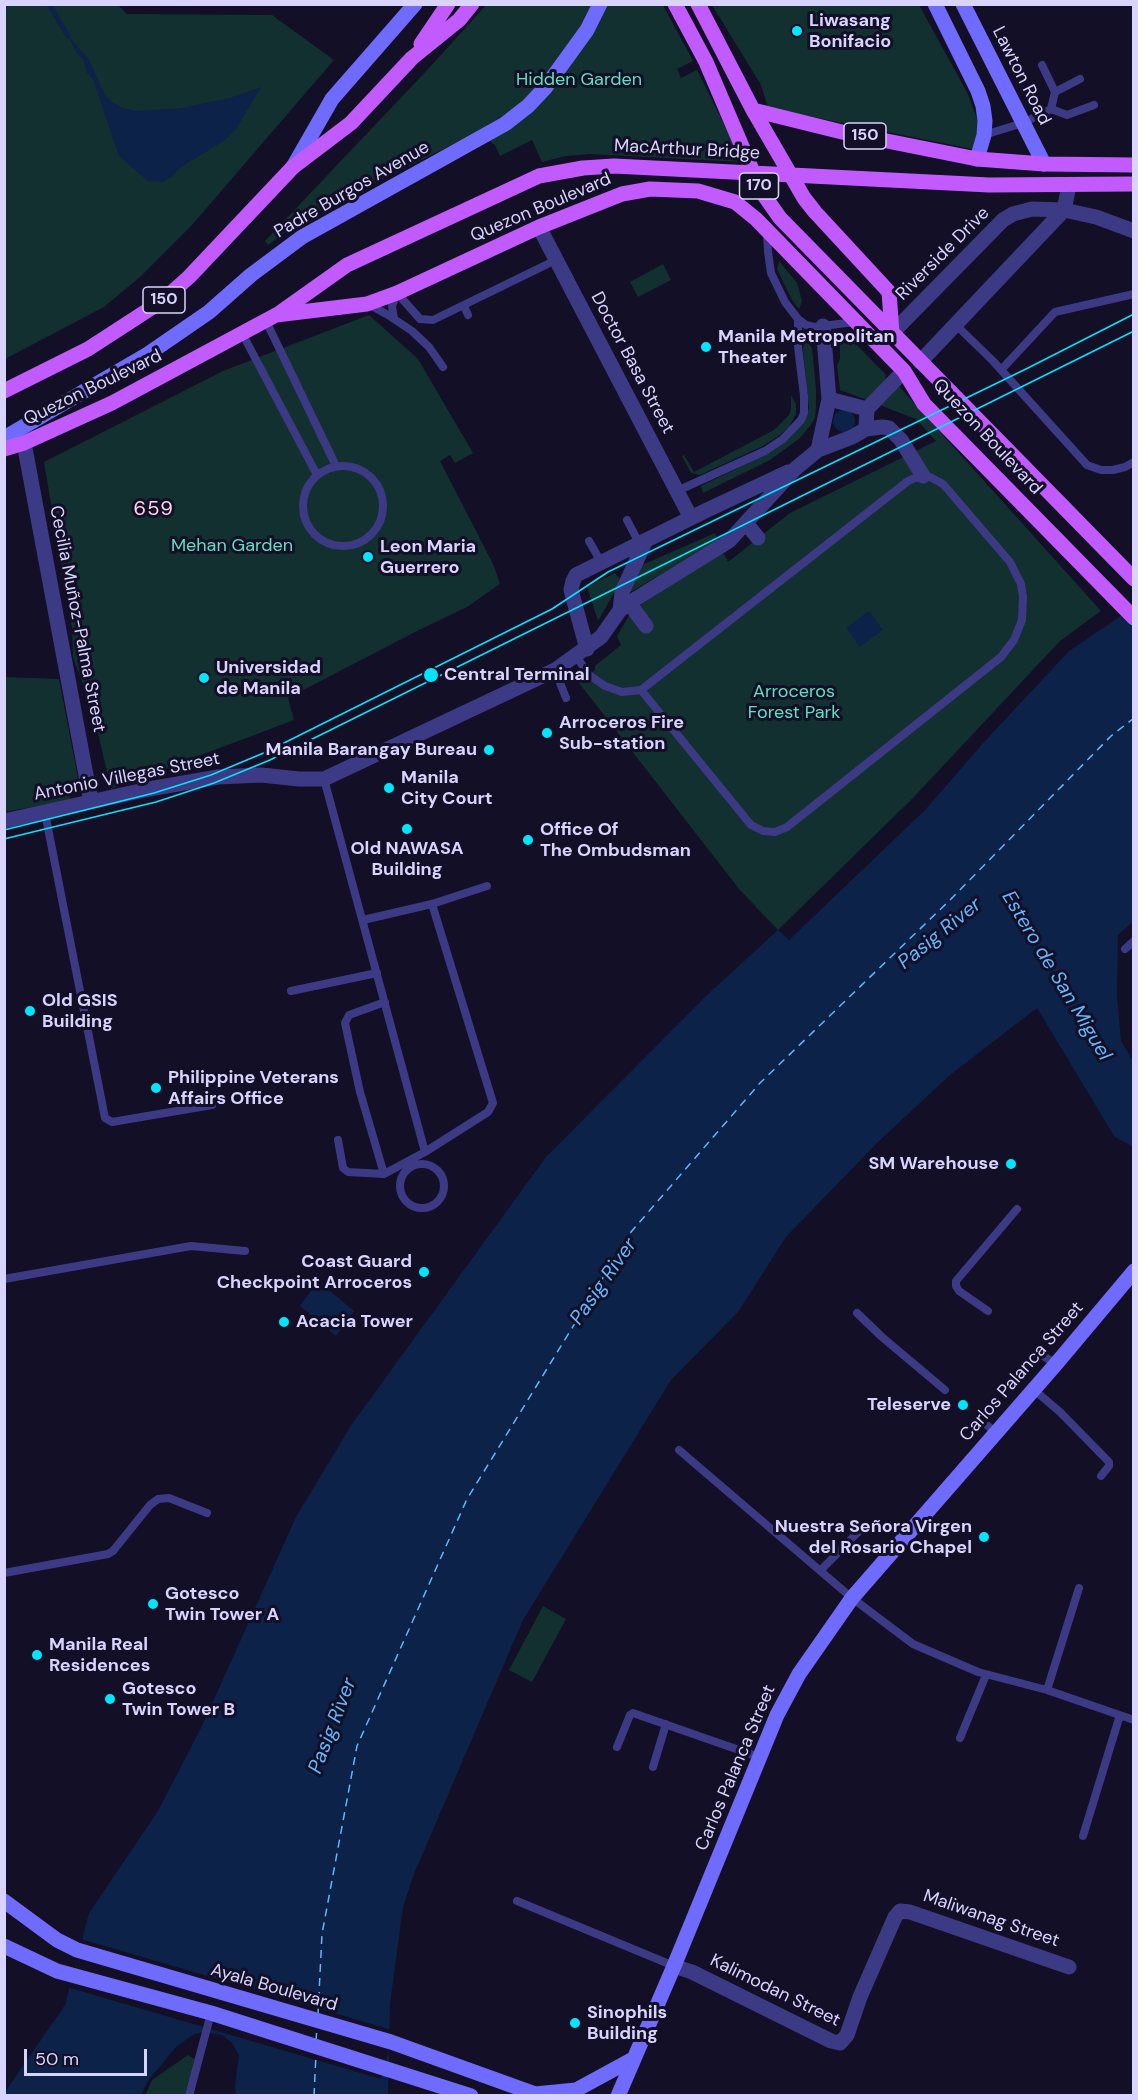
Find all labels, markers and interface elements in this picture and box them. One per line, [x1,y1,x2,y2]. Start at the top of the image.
place label: Liwasang Bonifacio [809,10,891,52]
street label: Lawton Road [987,23,1055,129]
marker: Liwasang Bonifacio [790,24,804,38]
park label: Hidden Garden [516,69,642,91]
road number: 150 [844,123,886,149]
street label: MacArthur Bridge [614,135,760,165]
street label: Padre Burgos Avenue [271,137,433,243]
street label: Quezon Boulevard [467,169,615,247]
road number: 170 [740,173,778,199]
street label: Riverside Drive [892,203,994,305]
road number: 150 [143,287,185,313]
street label: Doctor Basa Street [586,288,678,438]
place label: Manila Metropolitan Theater [718,326,895,368]
marker: Manila Metropolitan Theater [699,340,713,354]
street label: Quezon Boulevard [21,345,165,431]
street label: Quezon Boulevard [928,375,1046,499]
district label: 659 [134,498,174,522]
street label: Cecilia Muñoz-Palma Street [44,504,110,734]
park label: Mehan Garden [171,535,293,557]
place label: Leon Maria Guerrero [380,536,476,578]
marker: Leon Maria Guerrero [361,550,375,564]
place label: Universidad de Manila [216,657,321,700]
place label: Central Terminal [444,664,590,686]
marker: Central Terminal [422,666,440,684]
marker: Universidad de Manila [197,671,211,685]
park label: Arroceros Forest Park [748,681,840,724]
place label: Arroceros Fire Sub-station [559,712,684,754]
marker: Arroceros Fire Sub-station [540,726,554,740]
place label: Manila Barangay Bureau [266,739,477,761]
marker: Manila Barangay Bureau [482,743,496,757]
street label: Antonio Villegas Street [32,748,222,806]
place label: Manila City Court [401,767,493,810]
marker: Manila City Court [382,781,396,795]
place label: Office Of The Ombudsman [540,819,691,862]
marker: Old NAWASA Building [400,822,414,836]
marker: Office Of The Ombudsman [521,833,535,847]
place label: Old NAWASA Building [350,838,464,880]
water label: Estero de San Miguel [996,887,1116,1065]
water label: Pasig River [893,893,987,975]
place label: Old GSIS Building [42,990,118,1032]
marker: Old GSIS Building [23,1004,37,1018]
place label: Philippine Veterans Affairs Office [168,1067,339,1110]
marker: Philippine Veterans Affairs Office [149,1081,163,1095]
place label: SM Warehouse [868,1153,999,1175]
marker: SM Warehouse [1004,1157,1018,1171]
water label: Pasig River [565,1234,643,1330]
place label: Coast Guard Checkpoint Arroceros [217,1251,412,1294]
marker: Coast Guard Checkpoint Arroceros [417,1265,431,1279]
street label: Carlos Palanca Street [956,1298,1088,1446]
place label: Acacia Tower [296,1311,413,1333]
marker: Acacia Tower [277,1315,291,1329]
place label: Teleserve [867,1394,951,1416]
marker: Teleserve [956,1398,970,1412]
place label: Nuestra Señora Virgen del Rosario Chapel [775,1516,972,1558]
marker: Nuestra Señora Virgen del Rosario Chapel [977,1530,991,1544]
place label: Gotesco Twin Tower A [165,1583,279,1626]
marker: Gotesco Twin Tower A [146,1597,160,1611]
place label: Manila Real Residences [49,1634,150,1676]
marker: Manila Real Residences [30,1648,44,1662]
water label: Pasig River [304,1675,362,1777]
place label: Gotesco Twin Tower B [122,1678,235,1720]
street label: Carlos Palanca Street [691,1682,781,1854]
marker: Gotesco Twin Tower B [103,1692,117,1706]
street label: Maliwanag Street [920,1886,1062,1952]
street label: Kalimodan Street [706,1950,844,2032]
street label: Ayala Boulevard [208,1960,340,2016]
place label: Sinophils Building [587,2002,667,2044]
marker: Sinophils Building [568,2016,582,2030]
scale bar [27,2037,150,2075]
text: 50 m [35,2047,79,2071]

